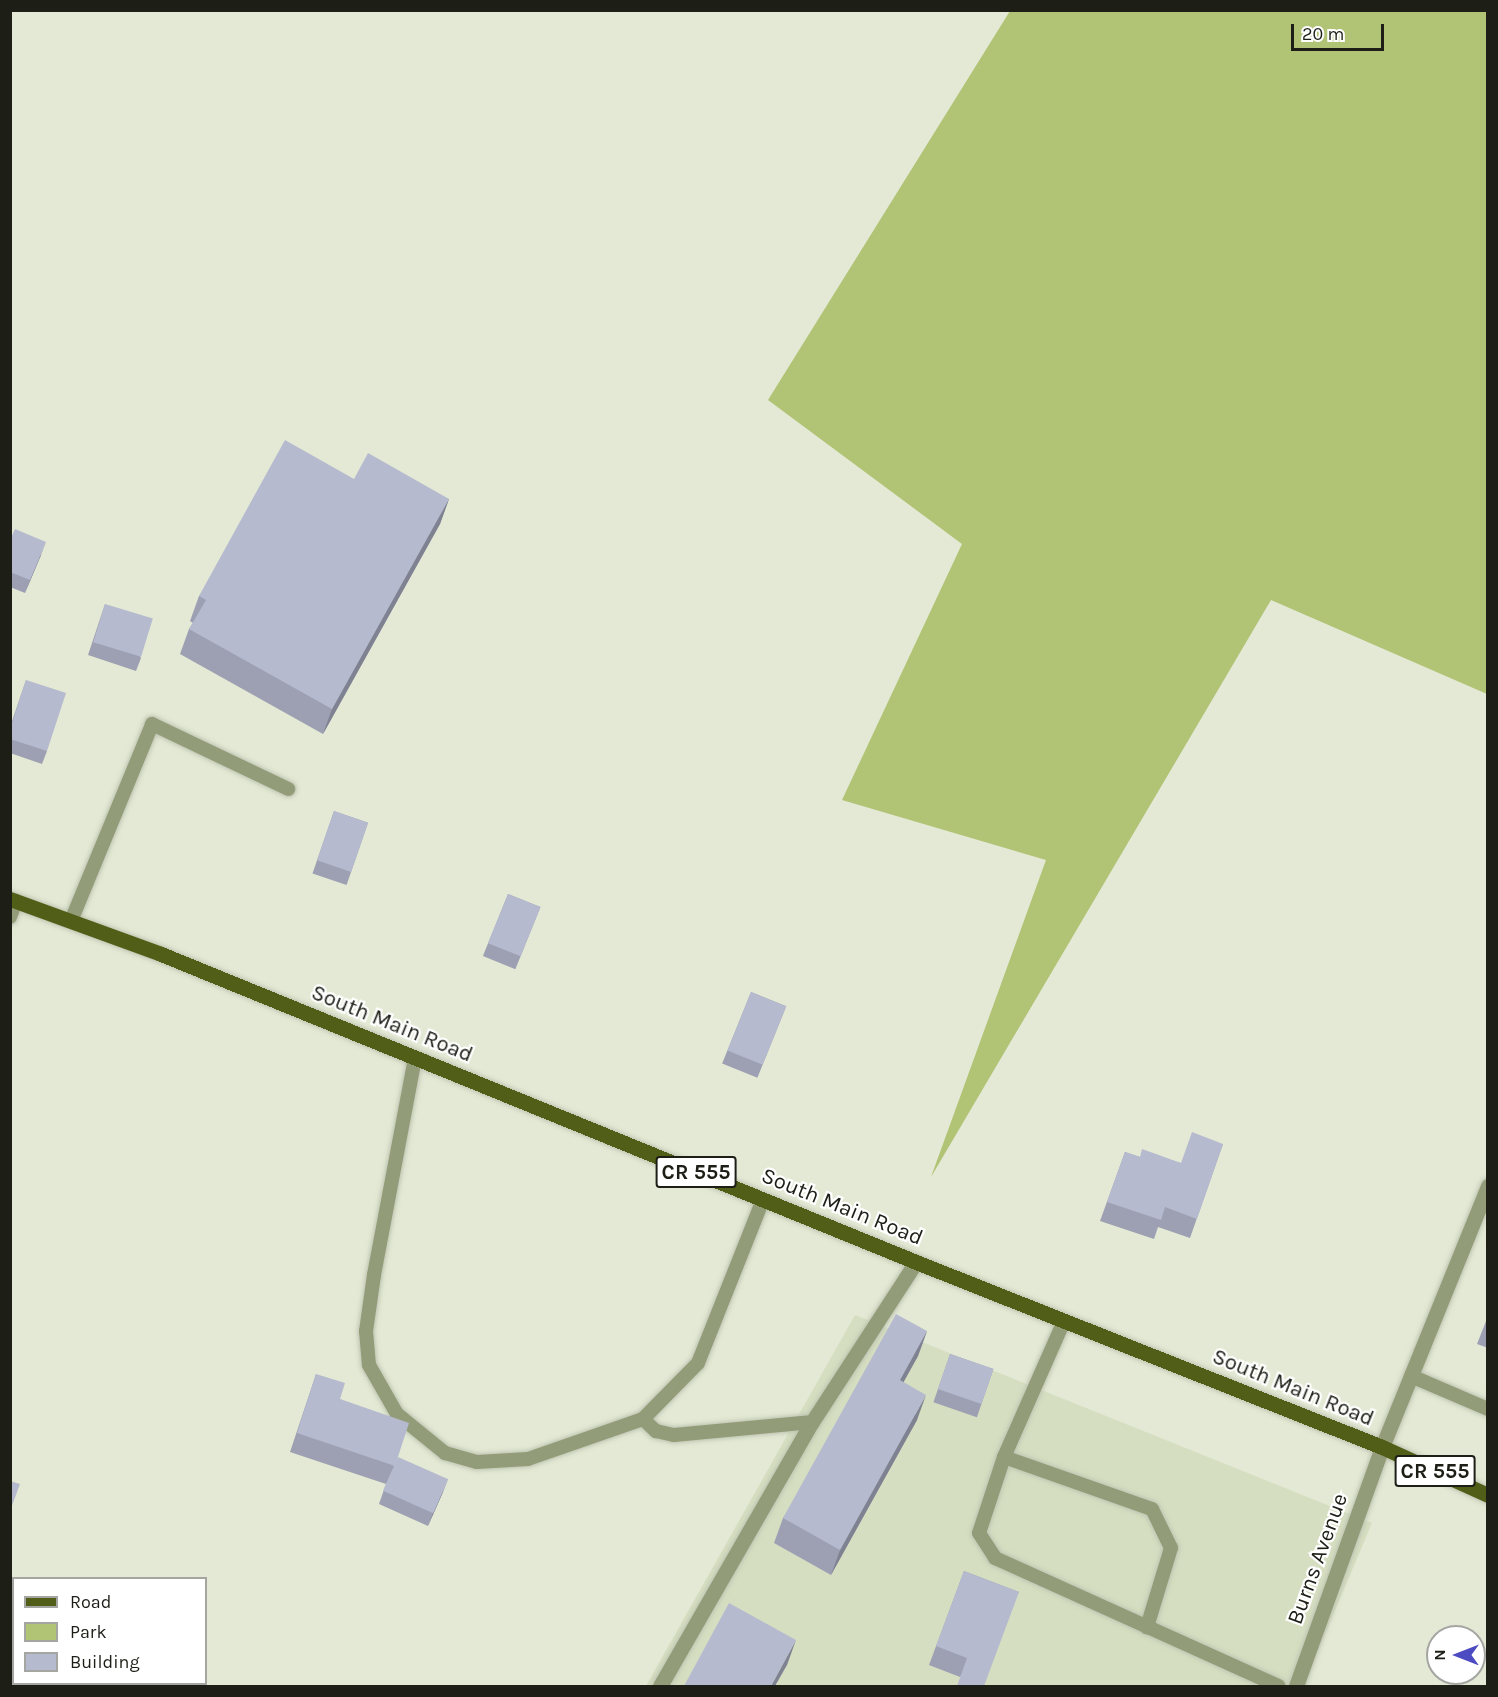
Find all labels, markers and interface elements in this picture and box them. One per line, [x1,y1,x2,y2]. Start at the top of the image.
scale bar [1294,12,1387,50]
text: 20 m [1302,23,1344,45]
street label: South Main Road [307,980,477,1068]
road number: CR 555 [656,1154,736,1190]
street label: South Main Road [757,1163,927,1251]
street label: South Main Road [1208,1344,1378,1432]
road number: CR 555 [1394,1453,1476,1489]
street label: Burns Avenue [1282,1490,1354,1628]
legend [12,1577,207,1685]
text: Road [70,1591,111,1613]
text: Park [70,1621,107,1643]
north arrow [1426,1625,1486,1685]
text: N [1430,1649,1449,1661]
text: Building [70,1651,140,1673]

